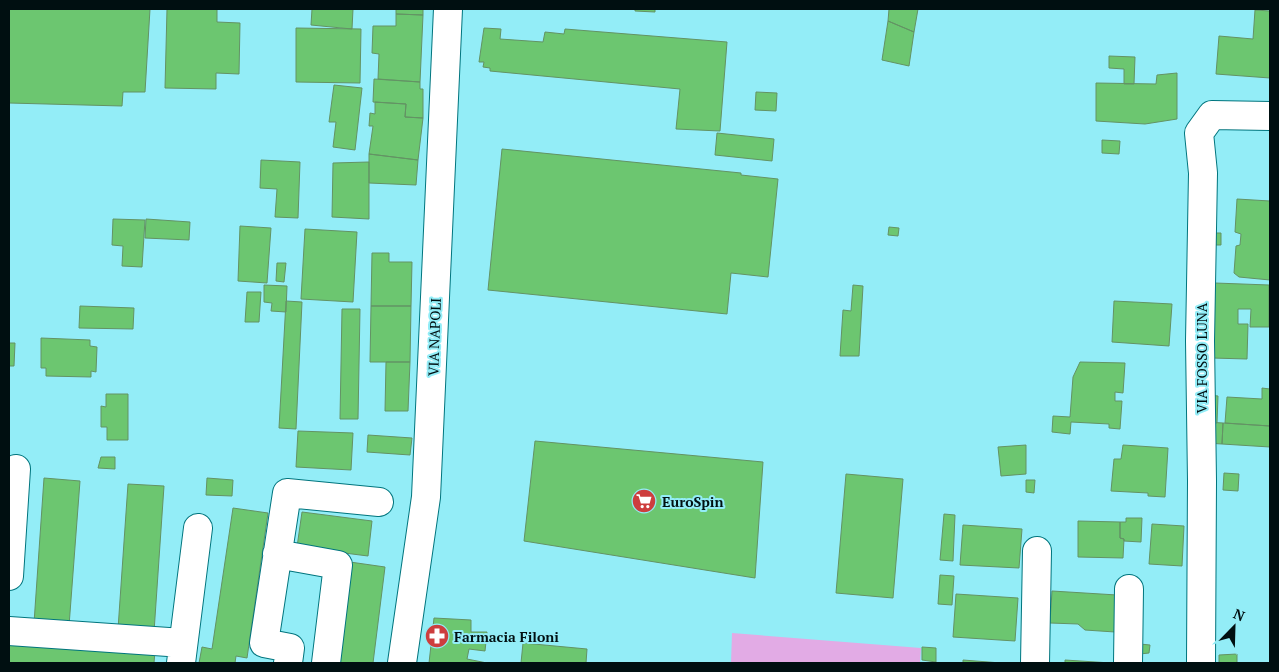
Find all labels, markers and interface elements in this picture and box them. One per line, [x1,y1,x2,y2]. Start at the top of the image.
street label: VIA NAPOLI [423,298,445,376]
street label: VIA FOSSO LUNA [1192,302,1211,413]
supermarket icon: EuroSpin [631,488,657,514]
place label: EuroSpin [662,492,724,511]
north arrow [1209,602,1259,652]
text: N [1231,604,1248,626]
pharmacy icon: Farmacia Filoni [424,623,450,649]
place label: Farmacia Filoni [454,627,559,646]

